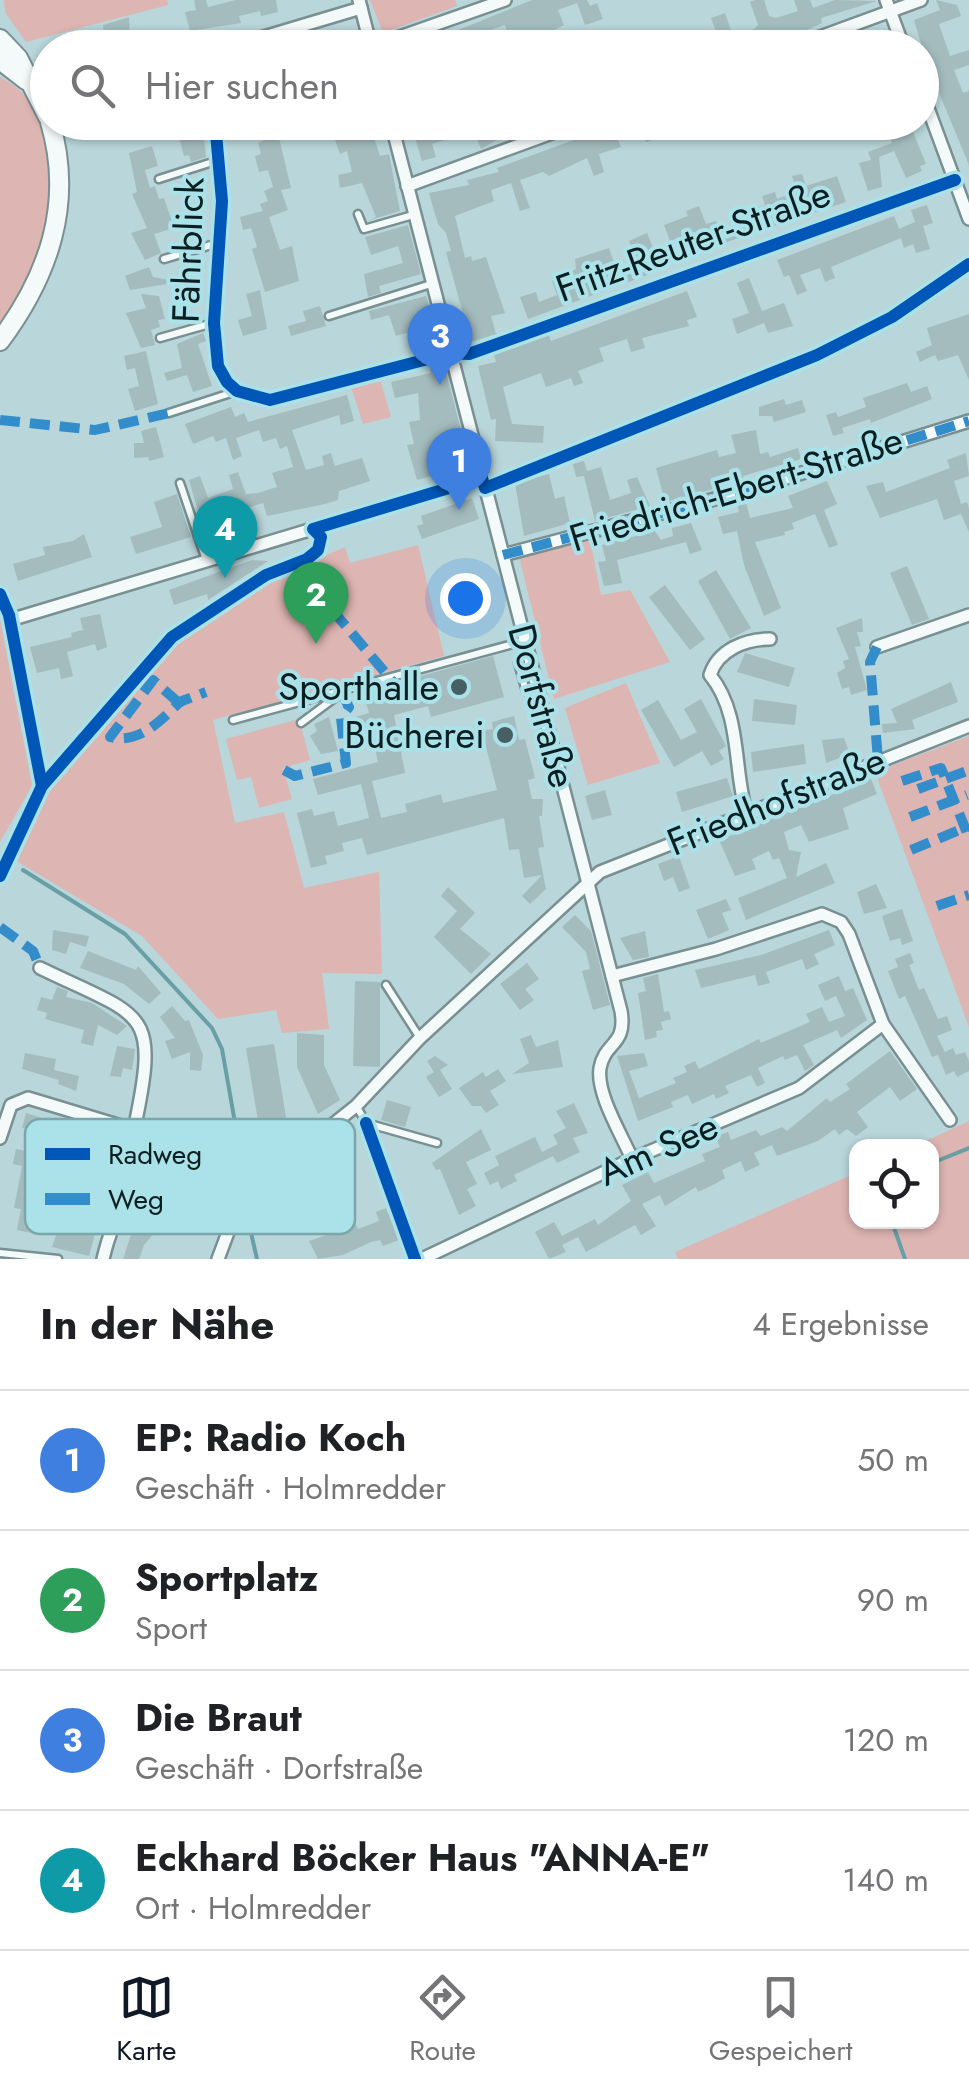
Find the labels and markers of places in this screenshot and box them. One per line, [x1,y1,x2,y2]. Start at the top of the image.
pin: 3 [408,302,472,385]
pin: 1 [426,428,492,510]
pin: 4 [192,496,258,578]
pin: 2 [284,562,348,644]
place label: Sporthalle [278,659,439,714]
marker: Sporthalle [448,676,470,698]
place label: Bücherei [344,707,485,762]
marker: Bücherei [494,724,516,746]

